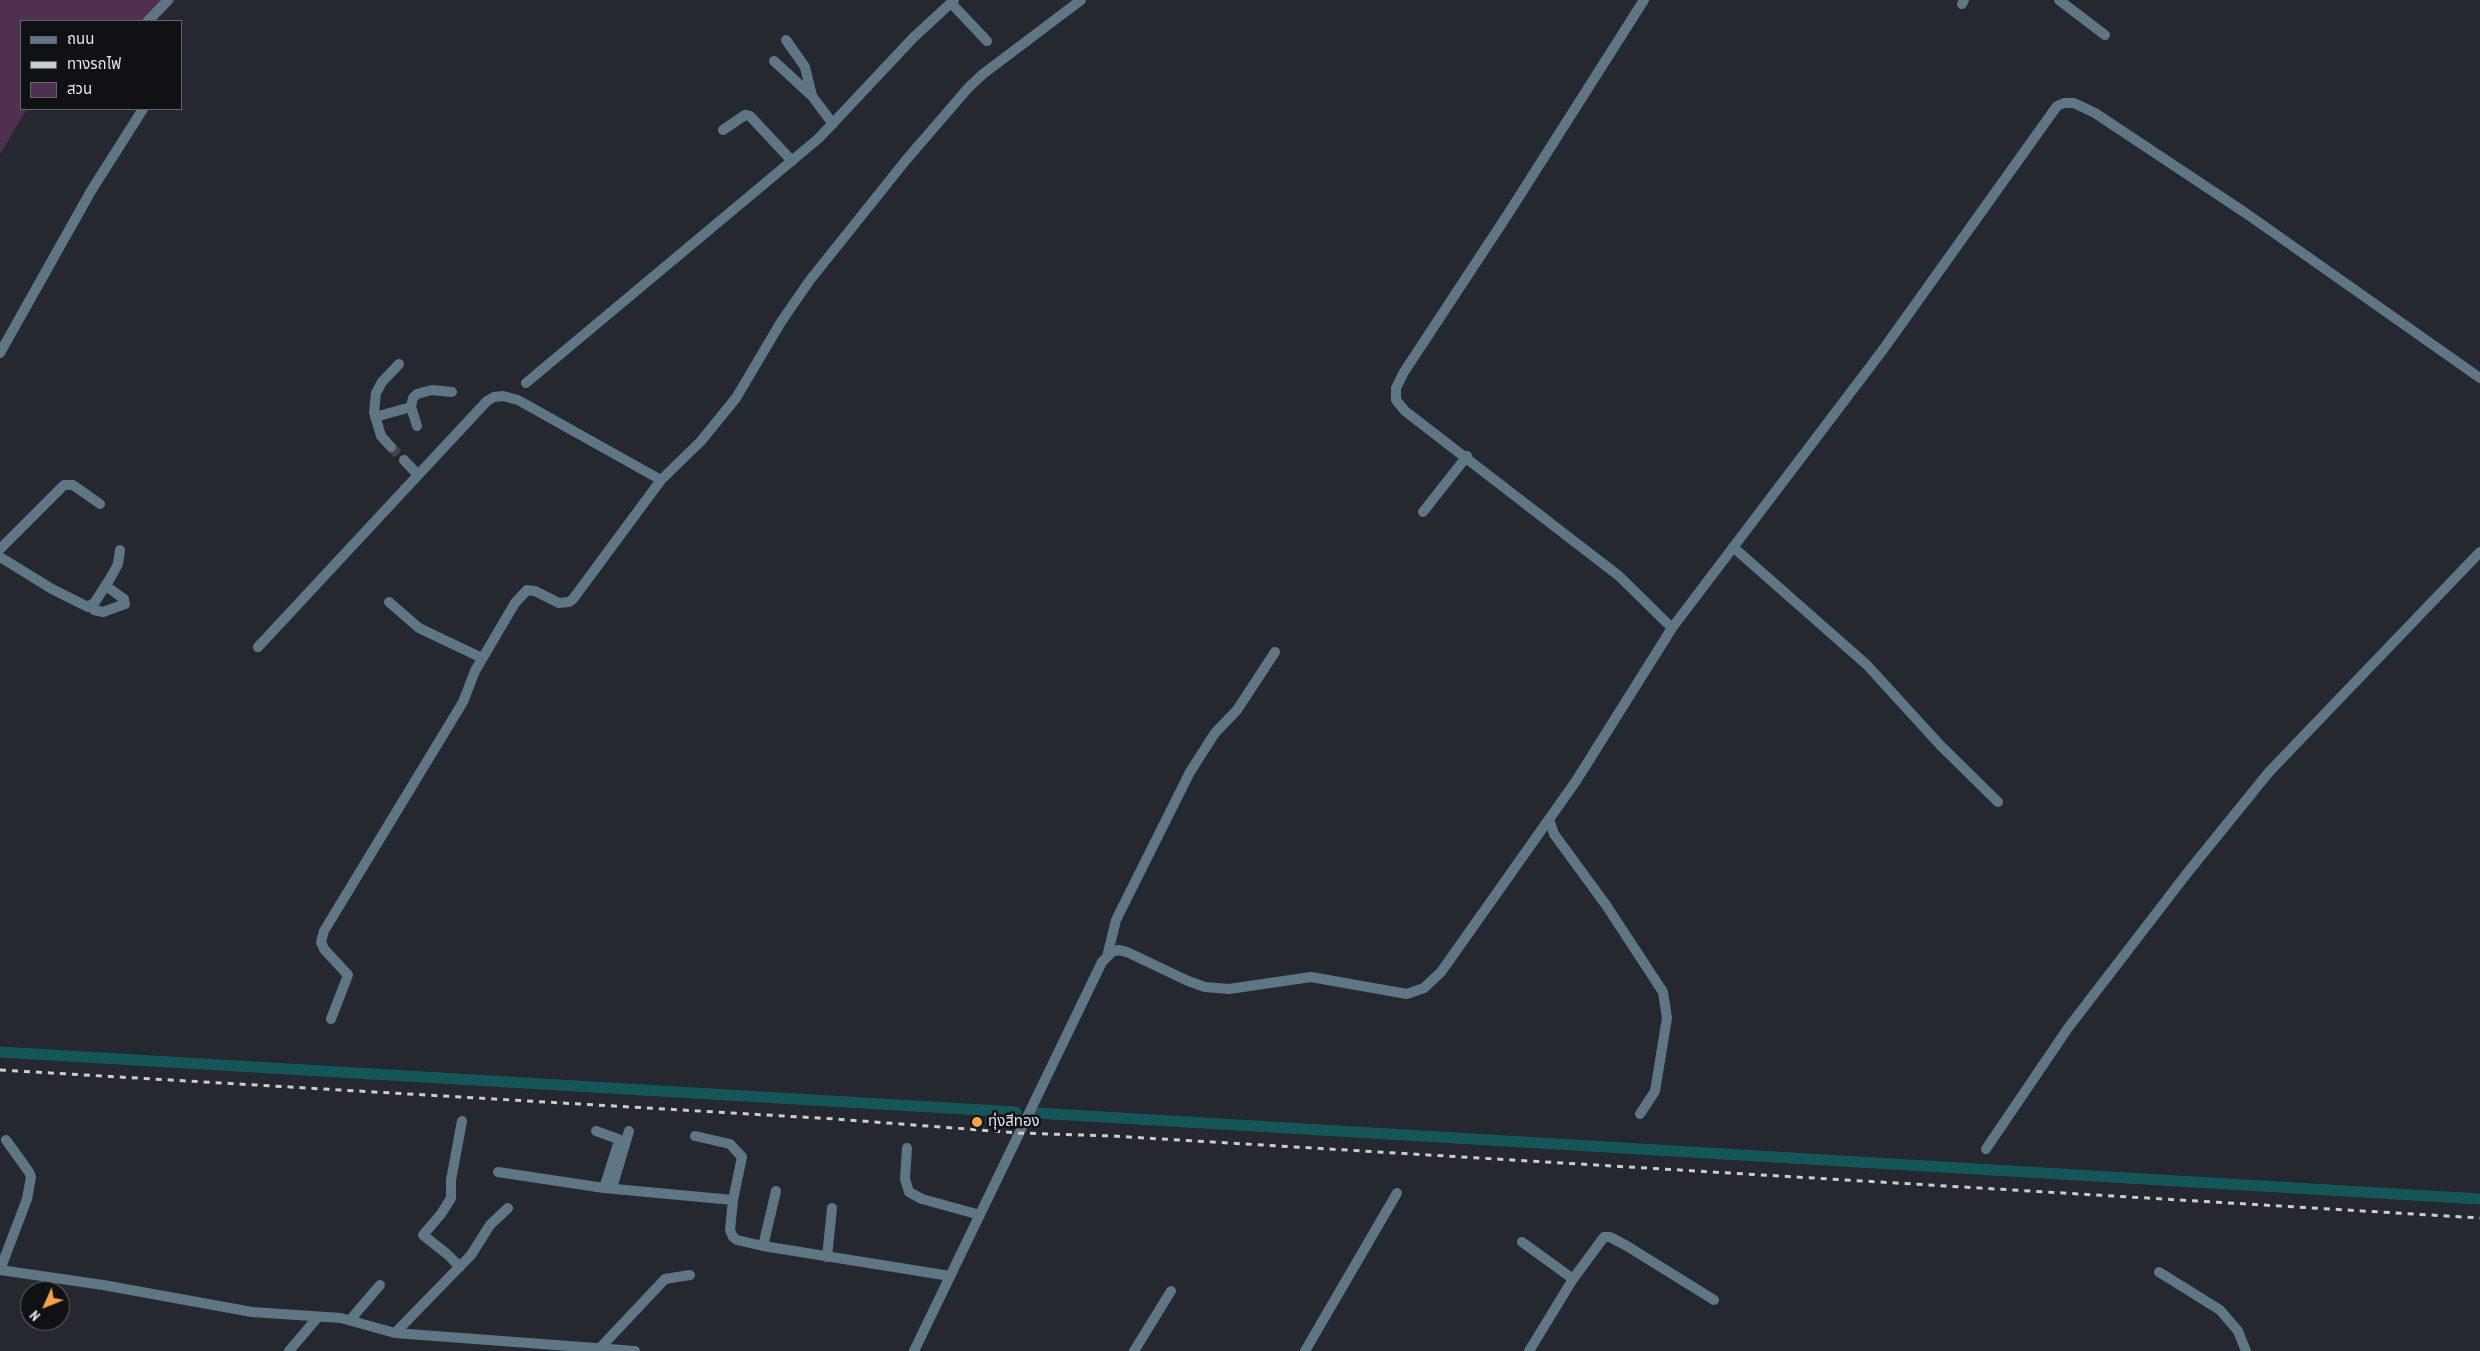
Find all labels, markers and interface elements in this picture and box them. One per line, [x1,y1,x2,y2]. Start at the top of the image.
legend [20,20,182,110]
text: ถนน [67,29,94,48]
text: ทางรถไฟ [67,54,121,73]
text: สวน [67,79,92,98]
place label: ทุ่งสีทอง [988,1113,1040,1131]
marker: ทุ่งสีทอง [970,1115,984,1129]
north arrow [20,1281,70,1331]
text: N [26,1307,44,1325]

